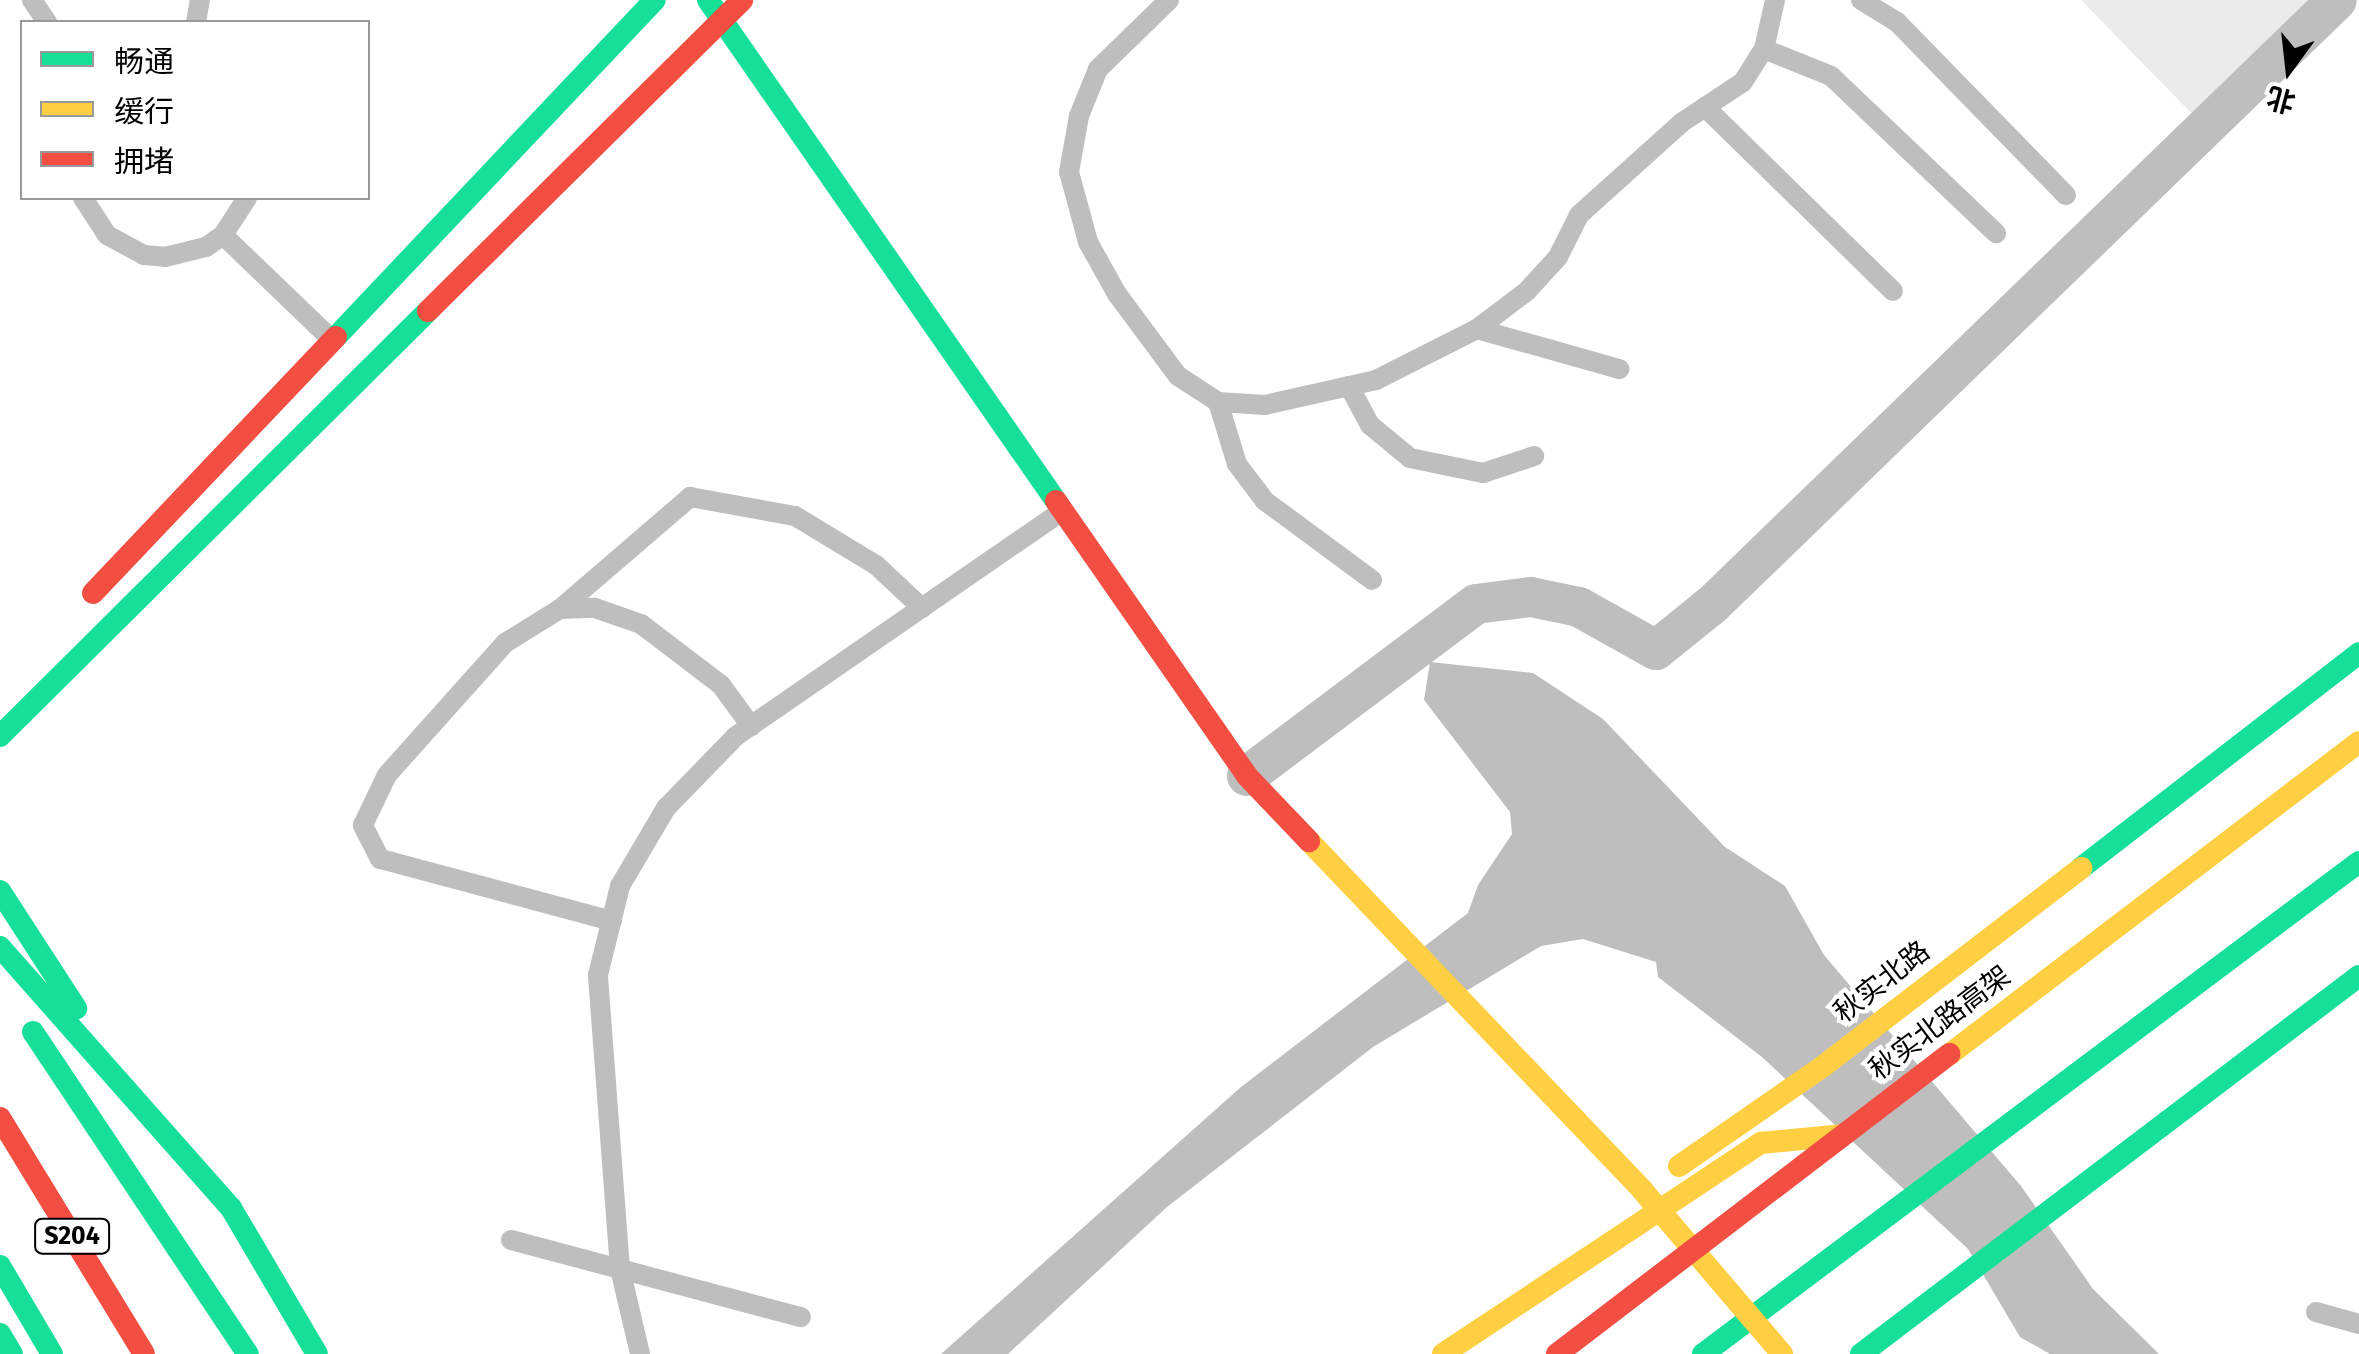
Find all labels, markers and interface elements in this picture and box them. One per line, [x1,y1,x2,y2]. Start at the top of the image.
legend [20,20,370,200]
north arrow [2239,20,2339,120]
text: 畅通 [114,44,174,80]
text: 北 [2263,80,2299,119]
text: 缓行 [114,94,174,130]
text: 拥堵 [114,144,174,180]
street label: 秋实北路 [1828,934,1936,1030]
street label: 秋实北路高架 [1863,959,2017,1087]
road number: S204 [32,1216,112,1256]

